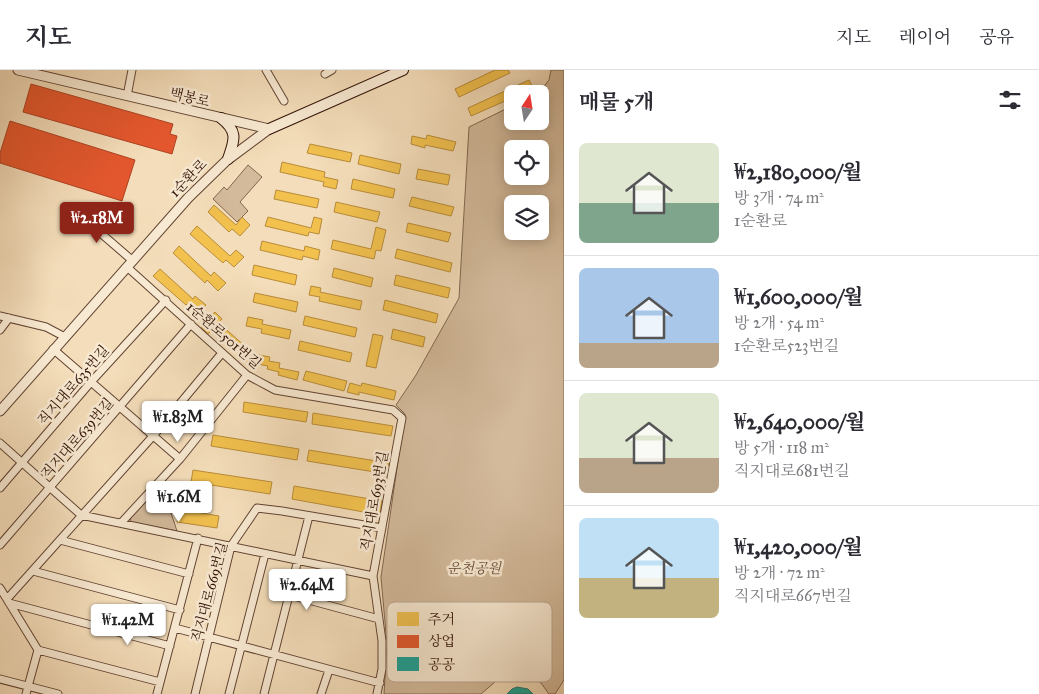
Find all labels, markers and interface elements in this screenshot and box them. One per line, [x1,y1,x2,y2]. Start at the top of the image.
text: 지도 [25,22,71,52]
text: 지도 [836,26,871,48]
text: 레이어 [899,26,951,48]
text: 공유 [979,26,1014,48]
street label: 백봉로 [168,84,212,111]
north arrow [504,85,549,130]
map controls [504,85,549,240]
icon: filters [996,86,1024,114]
text: 매물 5개 [579,89,654,115]
button: locate [504,140,549,185]
street label: 1순환로 [166,156,211,201]
text: ₩2,180,000/월 [734,159,862,185]
icon: home [619,163,679,223]
text: 방 3개 · 74 m² [734,188,824,207]
button: layers [504,195,549,240]
pin: ₩2.18M [56,202,138,244]
text: ₩2.18M [71,208,123,227]
text: 1순환로 [734,211,787,230]
text: ₩1,600,000/월 [734,284,863,310]
icon: home [619,288,679,348]
street label: 1순환로501번길 [183,298,264,372]
text: 방 2개 · 54 m² [734,313,824,332]
text: 1순환로523번길 [734,336,839,355]
street label: 직지대로635번길 [34,342,113,429]
street label: 직지대로639번길 [38,394,117,482]
pin: ₩1.83M [137,400,219,443]
text: ₩1.83M [153,407,203,426]
text: ₩2,640,000/월 [734,409,865,435]
icon: home [619,413,679,473]
text: 방 5개 · 118 m² [734,438,829,457]
street label: 직지대로693번길 [357,450,392,553]
text: 직지대로681번길 [734,461,850,480]
pin: ₩1.6M [144,480,214,523]
text: ₩1.6M [157,487,201,506]
text: ₩1,420,000/월 [734,534,863,560]
icon: home [619,538,679,598]
street label: 직지대로669번길 [188,540,231,644]
park label: 운천공원 [447,560,503,577]
text: 방 2개 · 72 m² [734,563,825,582]
pin: ₩2.64M [266,568,348,611]
text: ₩2.64M [280,575,334,594]
text: 직지대로667번길 [734,586,852,605]
legend [387,602,552,682]
pin: ₩1.42M [87,604,169,646]
text: ₩1.42M [102,610,154,629]
text: 주거 [428,611,455,628]
text: 상업 [428,633,455,650]
text: 공공 [428,656,456,673]

